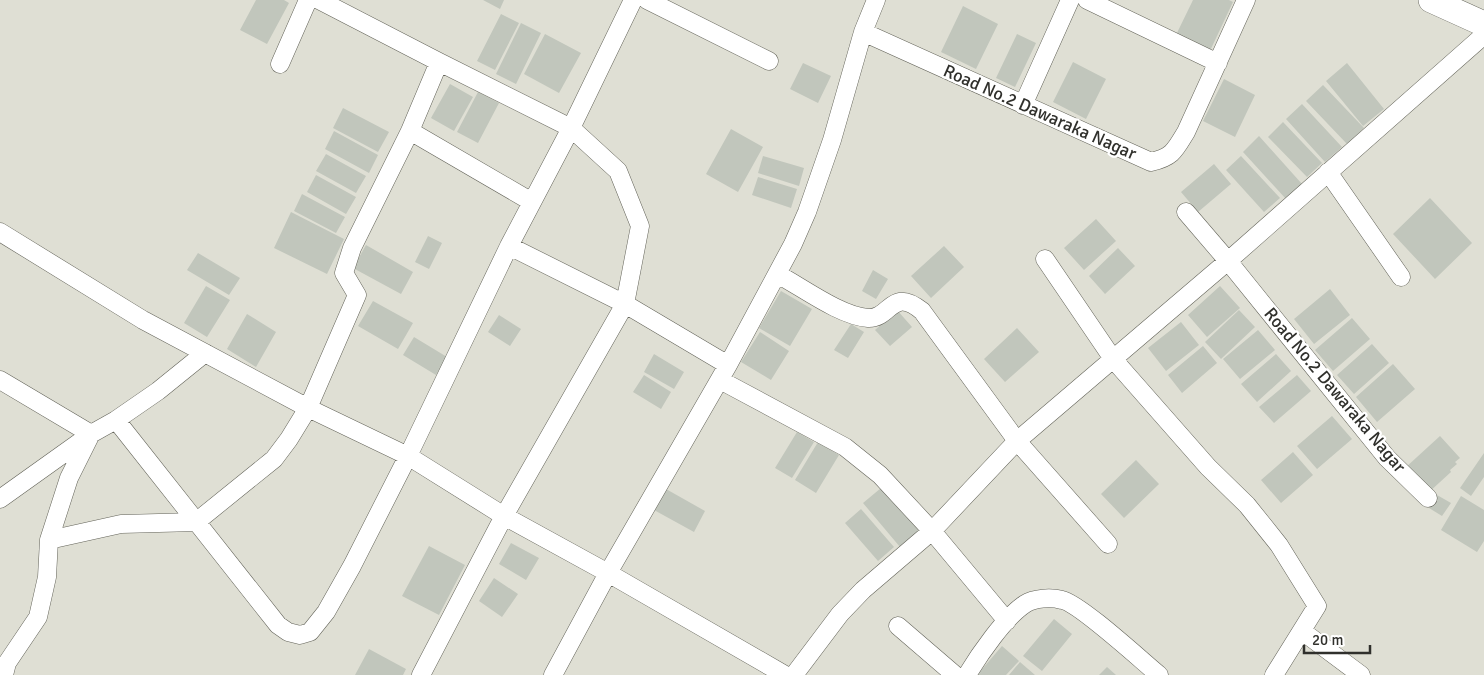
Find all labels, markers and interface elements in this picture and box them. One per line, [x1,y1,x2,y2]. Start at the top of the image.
street label: Road No.2 Dawaraka Nagar [940,59,1140,165]
street label: Road No.2 Dawaraka Nagar [1259,303,1411,477]
scale bar [1304,622,1370,654]
text: 20 m [1312,631,1343,649]

